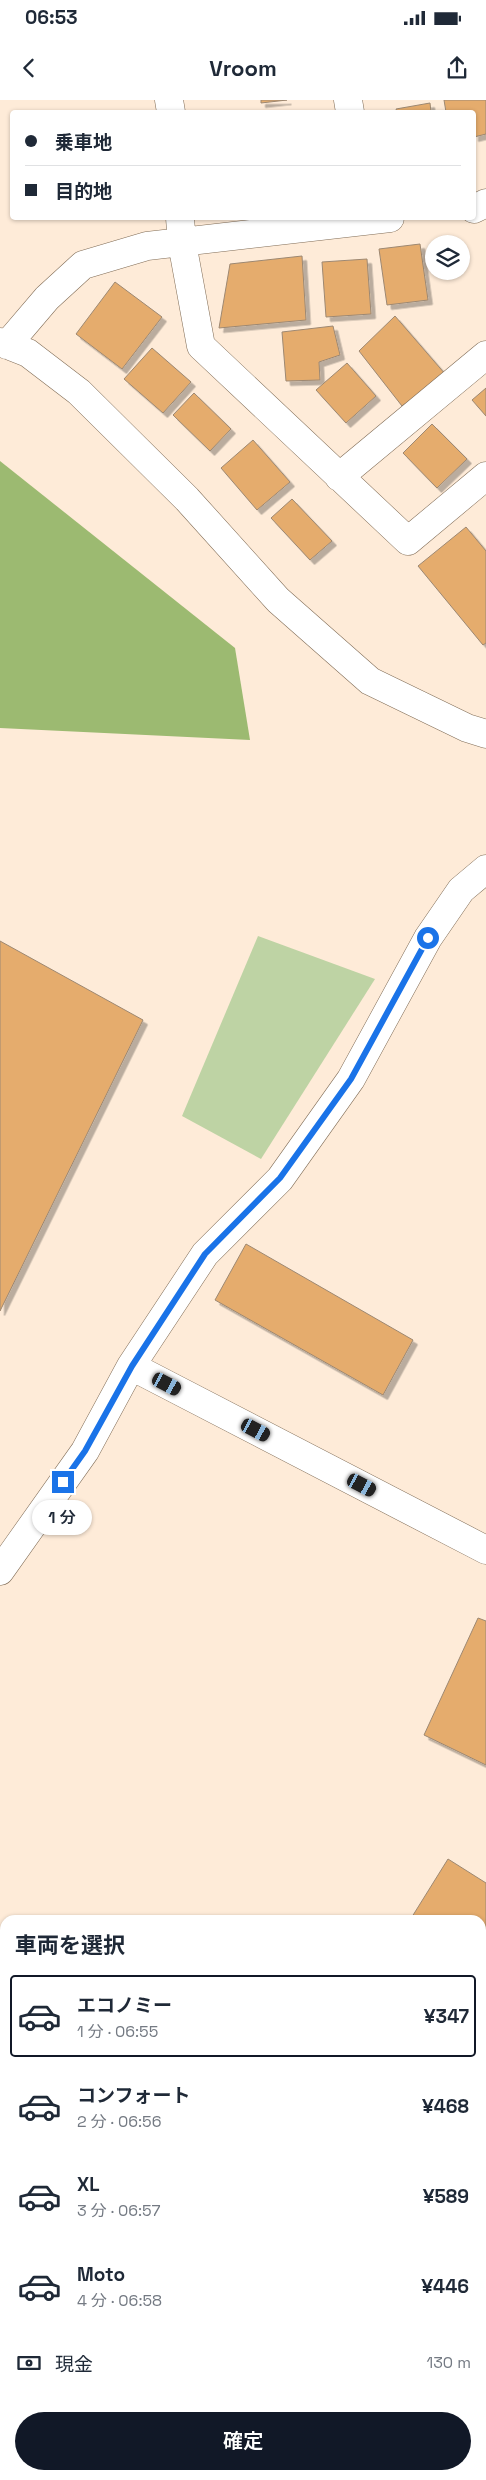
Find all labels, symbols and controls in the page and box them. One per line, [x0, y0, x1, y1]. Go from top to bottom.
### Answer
text: 06:53 [25, 5, 78, 30]
icon: back [15, 54, 43, 82]
text: Vroom [209, 54, 277, 82]
icon: share [443, 54, 471, 82]
text: 乗車地 [55, 130, 112, 155]
text: 目的地 [55, 179, 112, 204]
map controls [425, 235, 470, 280]
button: layers [425, 235, 470, 280]
route start [417, 927, 439, 949]
car [150, 1370, 183, 1398]
car [239, 1416, 272, 1444]
route end [52, 1471, 74, 1493]
car [345, 1471, 378, 1499]
callout: 1 分 [33, 1500, 93, 1534]
text: 1 分 [48, 1507, 76, 1528]
text: 車両を選択 [15, 1931, 125, 1959]
text: エコノミー [77, 1993, 172, 2018]
icon: car [17, 1994, 62, 2039]
text: ¥347 [424, 2004, 469, 2029]
text: 1 分 · 06:55 [77, 2021, 158, 2042]
text: コンフォート [77, 2083, 190, 2108]
icon: car [17, 2084, 62, 2129]
text: ¥468 [422, 2094, 469, 2119]
text: 2 分 · 06:56 [77, 2111, 161, 2132]
text: XL [77, 2172, 100, 2197]
icon: car [17, 2174, 62, 2219]
text: ¥589 [423, 2184, 469, 2209]
text: 3 分 · 06:57 [77, 2200, 161, 2221]
text: Moto [77, 2262, 125, 2287]
icon: car [17, 2264, 62, 2309]
text: ¥446 [421, 2274, 469, 2299]
text: 4 分 · 06:58 [77, 2290, 162, 2311]
icon: cash [15, 2349, 43, 2377]
text: 現金 [55, 2352, 93, 2377]
text: 130 m [427, 2352, 471, 2373]
button: 確定 [15, 2412, 471, 2470]

